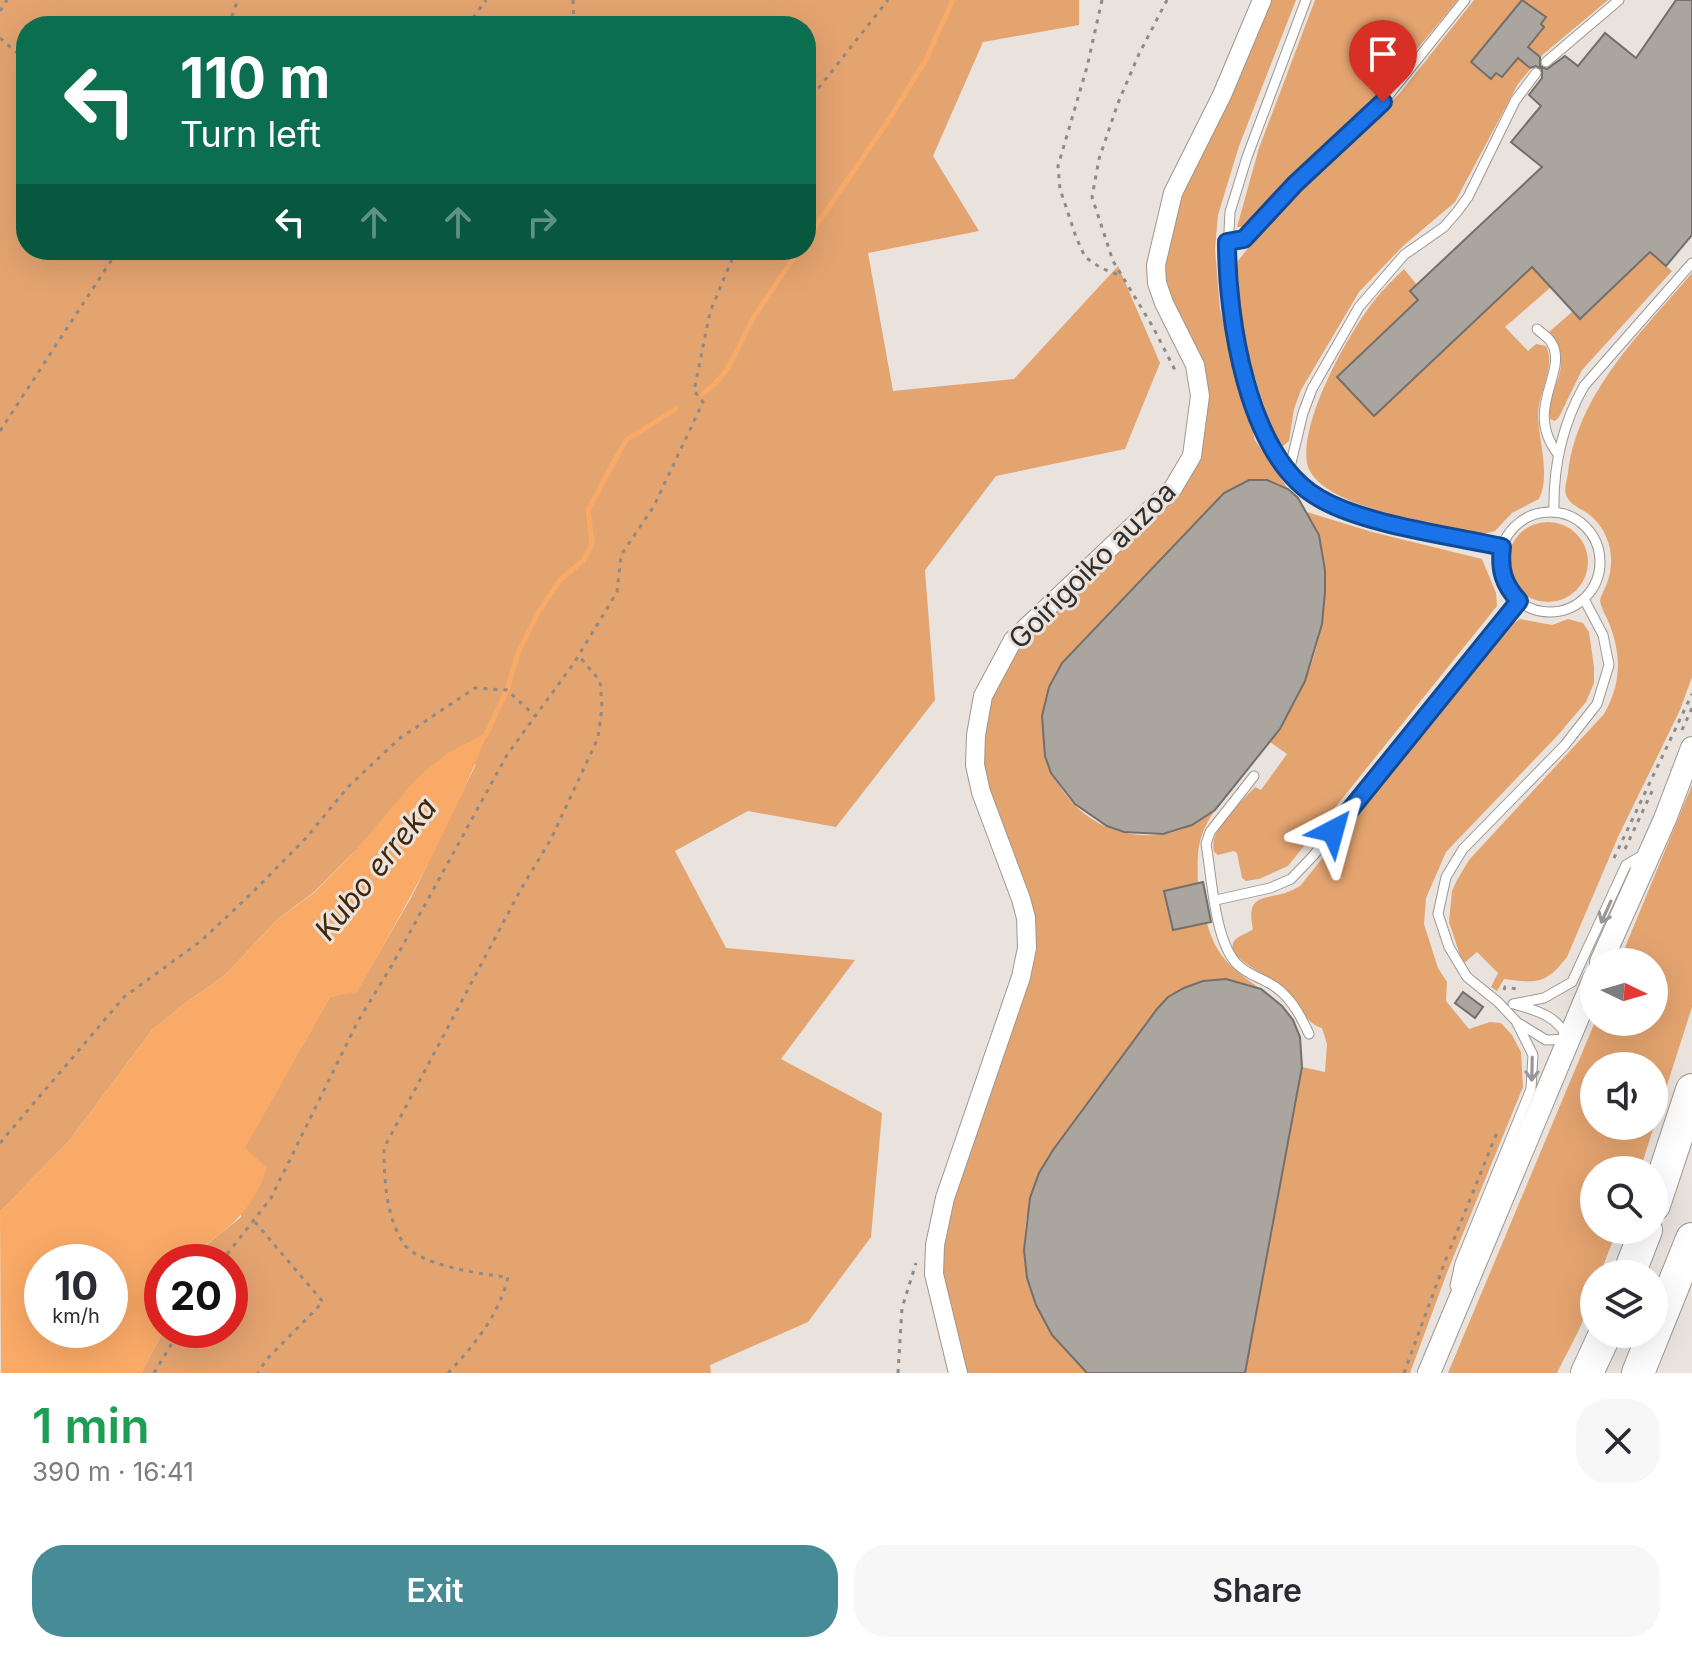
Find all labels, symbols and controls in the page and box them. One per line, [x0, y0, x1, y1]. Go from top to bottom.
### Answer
pin [1349, 20, 1417, 102]
icon: arrive [1361, 32, 1405, 76]
text: 110 m [180, 44, 330, 112]
icon: left [48, 48, 152, 152]
text: Turn left [180, 112, 321, 156]
icon: left [268, 200, 312, 244]
icon: ahead [352, 200, 396, 244]
icon: ahead [436, 200, 480, 244]
icon: right [520, 200, 564, 244]
street label: Goirigoiko auzoa [1001, 474, 1183, 656]
position arrow [1291, 789, 1375, 873]
water label: Kubo erreka [307, 790, 444, 947]
one-way arrow [1597, 899, 1612, 924]
north arrow [1580, 948, 1668, 1036]
map controls [1580, 948, 1668, 1348]
button: sound [1580, 1052, 1668, 1140]
one-way arrow [1525, 1055, 1540, 1081]
button: search [1580, 1156, 1668, 1244]
speed limit sign: 20 [144, 1244, 248, 1348]
button: layers [1580, 1260, 1668, 1348]
text: 10 [54, 1261, 98, 1310]
text: km/h [52, 1304, 100, 1328]
text: 1 min [32, 1396, 150, 1455]
button: close [1576, 1399, 1660, 1483]
text: 390 m · 16:41 [32, 1456, 194, 1487]
button: Exit [32, 1545, 838, 1637]
button: Share [854, 1545, 1660, 1637]

